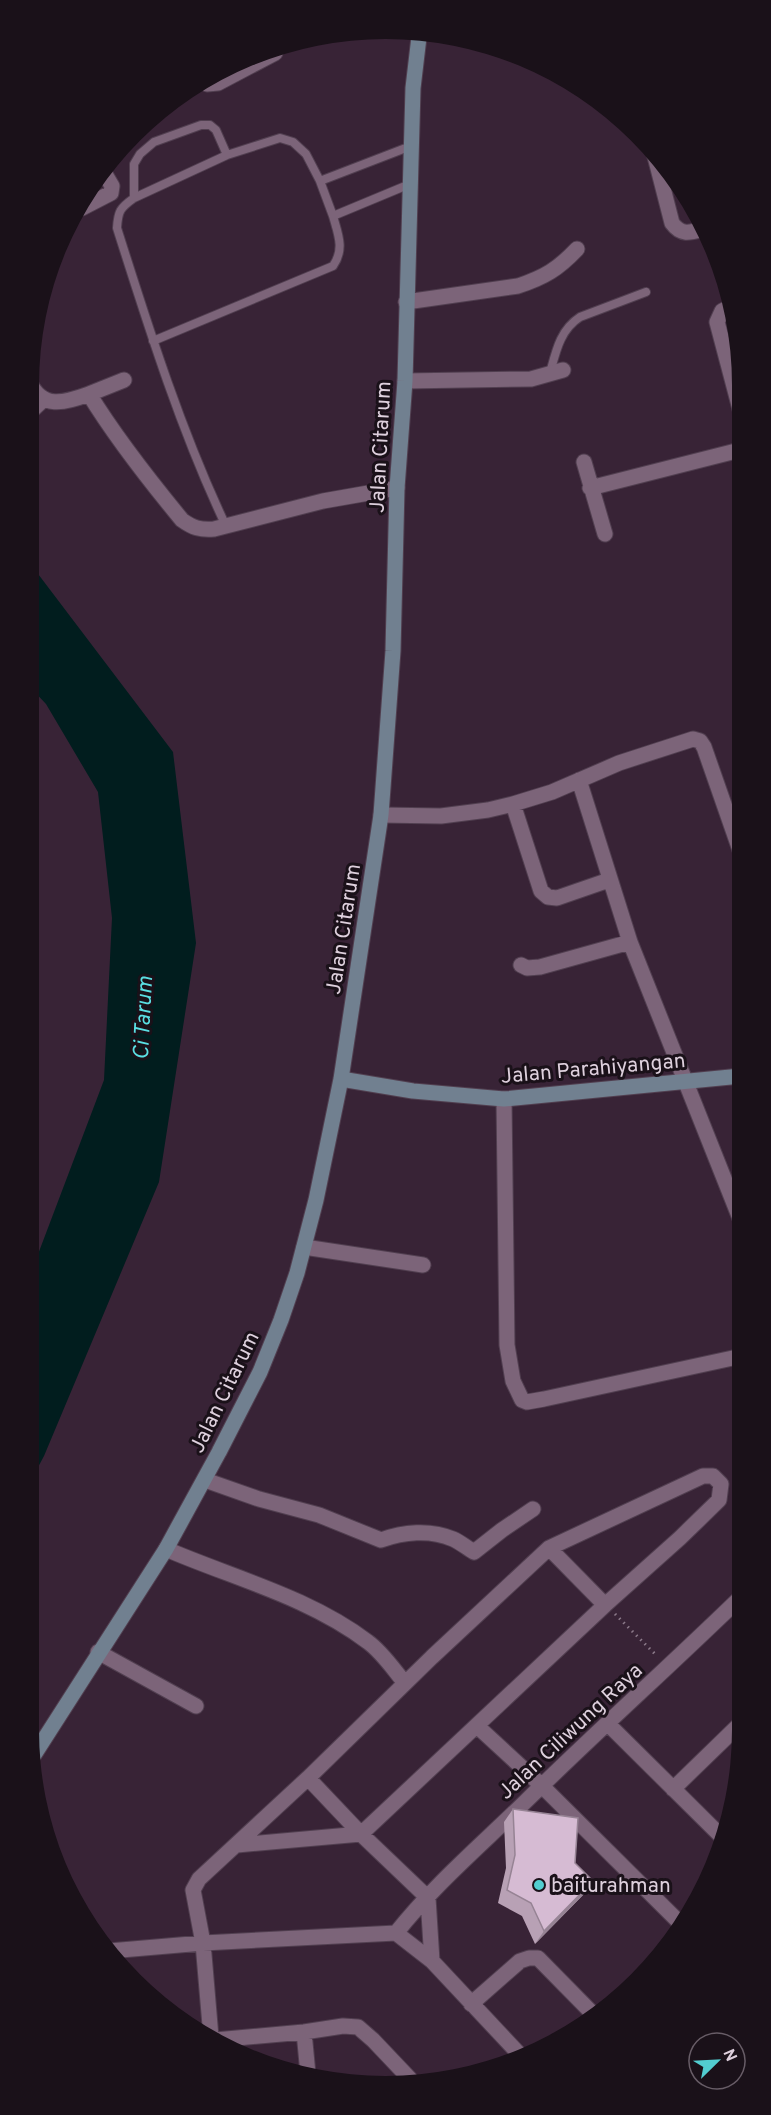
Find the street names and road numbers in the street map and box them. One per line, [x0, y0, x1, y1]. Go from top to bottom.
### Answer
street label: Jalan Citarum [365, 381, 398, 514]
street label: Jalan Citarum [321, 862, 368, 996]
street label: Jalan Parahiyangan [500, 1048, 687, 1091]
street label: Jalan Citarum [184, 1328, 266, 1458]
street label: Jalan Ciliwung Raya [493, 1658, 649, 1806]

